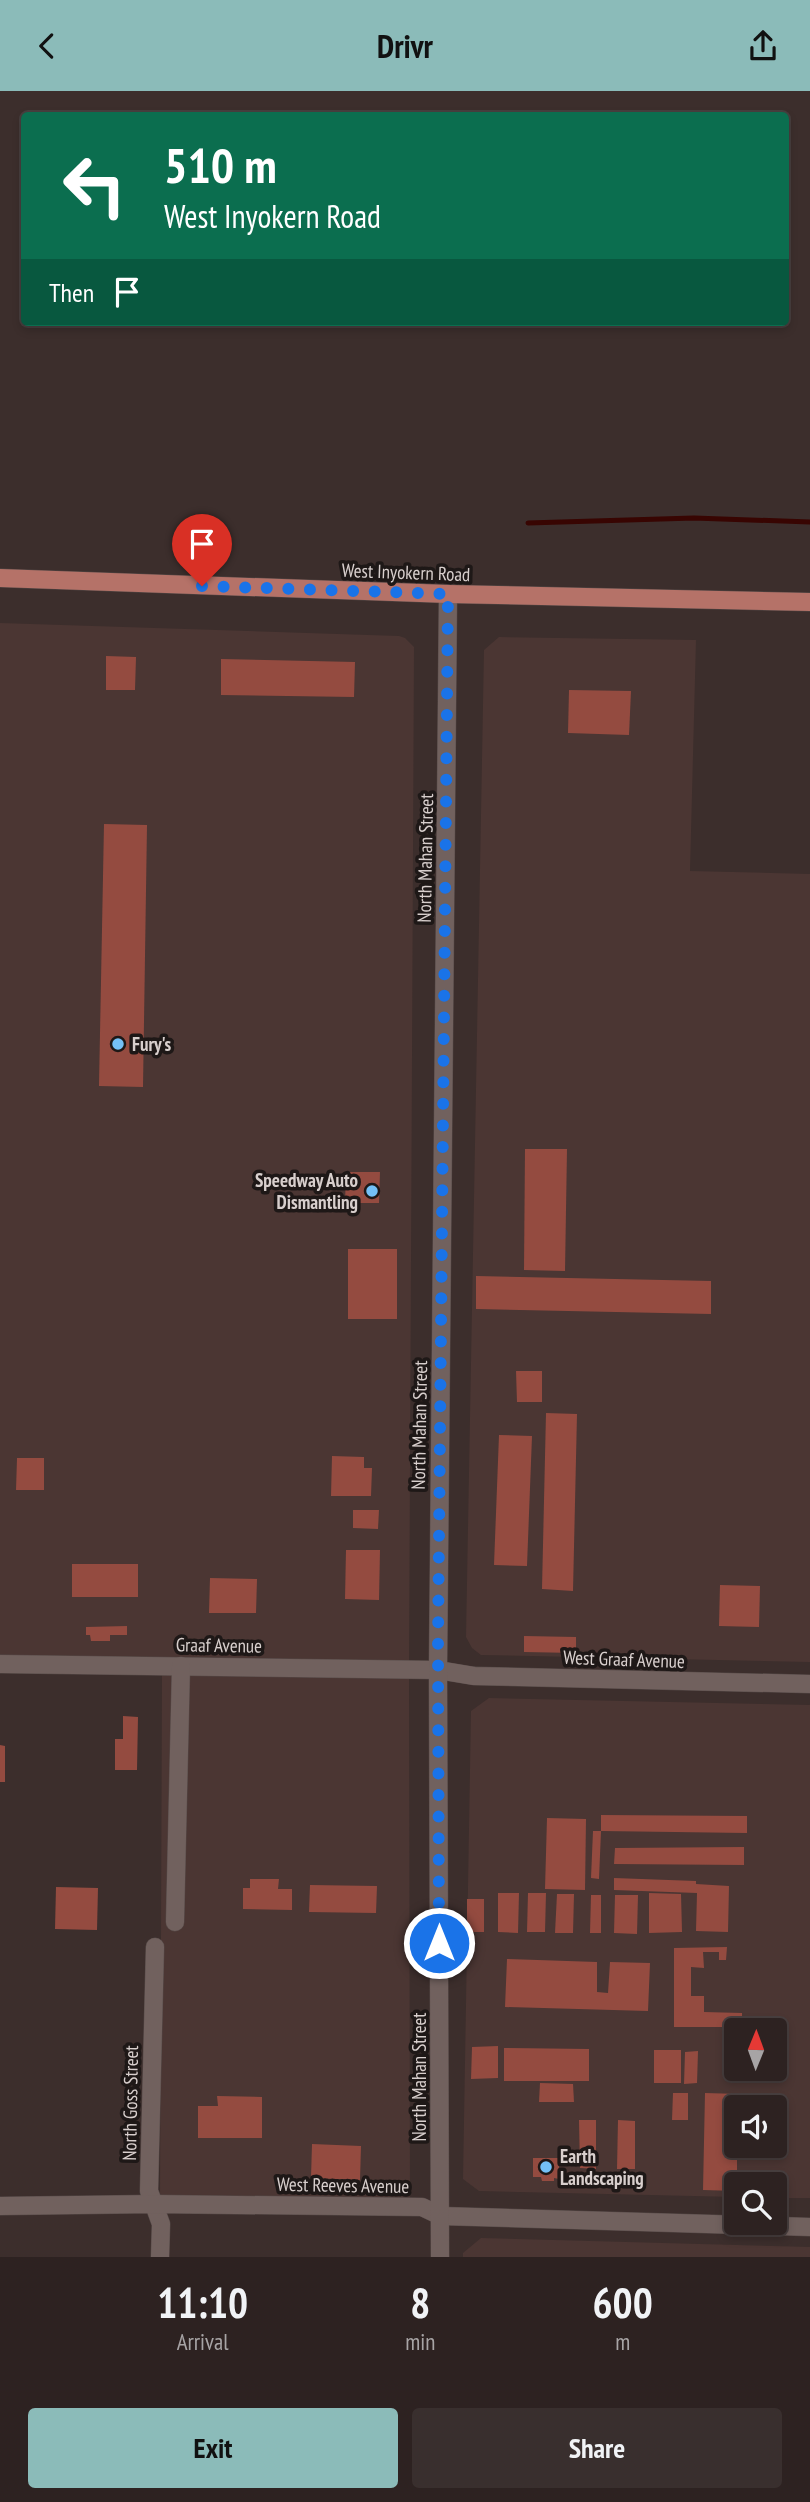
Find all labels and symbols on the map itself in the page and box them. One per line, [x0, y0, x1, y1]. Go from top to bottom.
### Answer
pin [172, 514, 232, 586]
street label: West Inyokern Road [341, 558, 471, 586]
street label: North Mahan Street [412, 792, 438, 923]
place label: Fury's [132, 1032, 172, 1056]
marker: Fury's [110, 1036, 126, 1052]
place label: Speedway Auto Dismantling [255, 1168, 358, 1214]
marker: Speedway Auto Dismantling [364, 1183, 380, 1199]
street label: North Mahan Street [406, 1359, 432, 1490]
street label: Graaf Avenue [176, 1632, 262, 1658]
street label: West Graaf Avenue [563, 1645, 685, 1673]
position arrow [402, 1906, 476, 1980]
street label: North Mahan Street [407, 2012, 431, 2142]
north arrow [724, 2018, 788, 2081]
street label: North Goss Street [117, 2044, 143, 2161]
place label: Earth Landscaping [560, 2144, 644, 2190]
marker: Earth Landscaping [538, 2159, 554, 2175]
street label: West Reeves Avenue [277, 2172, 410, 2198]

